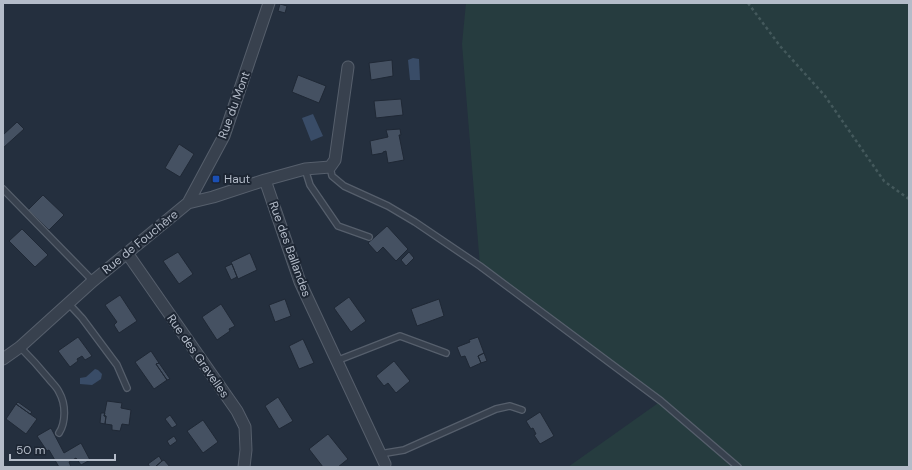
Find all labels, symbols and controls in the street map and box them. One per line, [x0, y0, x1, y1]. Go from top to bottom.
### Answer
street label: Rue du Mont [214, 69, 254, 141]
place label: Haut [224, 171, 251, 187]
marker: Haut [211, 174, 221, 184]
street label: Rue des Ballandes [265, 199, 315, 299]
street label: Rue de Fouchère [99, 206, 181, 278]
street label: Rue des Gravelles [163, 311, 233, 401]
scale bar [10, 436, 115, 462]
text: 50 m [16, 442, 45, 458]

